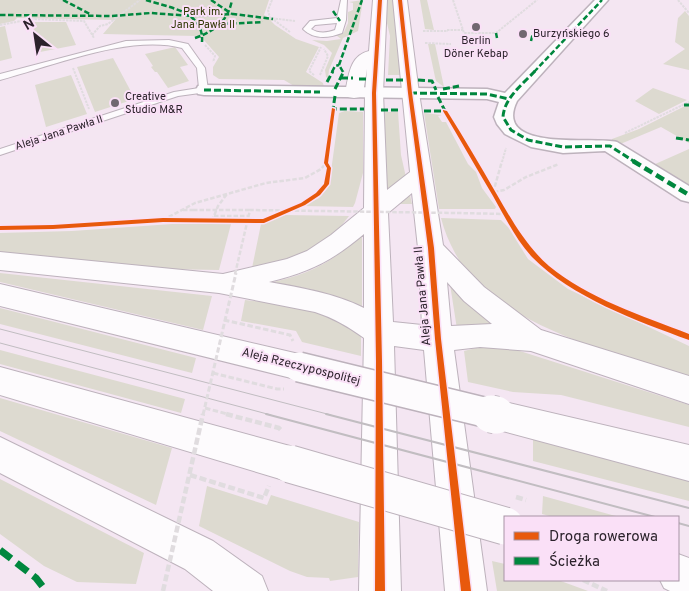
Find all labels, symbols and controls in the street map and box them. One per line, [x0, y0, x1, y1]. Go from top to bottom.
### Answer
park label: Park im. Jana Pawła II [171, 5, 235, 32]
north arrow [10, 10, 60, 60]
text: N [21, 15, 38, 35]
marker: Berlin Döner Kebap [470, 21, 482, 33]
place label: Burzyńskiego 6 [533, 27, 610, 41]
marker: Burzyńskiego 6 [517, 28, 529, 40]
place label: Berlin Döner Kebap [444, 34, 508, 61]
place label: Creative Studio M&R [125, 90, 183, 117]
marker: Creative Studio M&R [109, 97, 121, 109]
street label: Aleja Jana Pawła II [13, 112, 105, 154]
street label: Aleja Jana Pawła II [411, 245, 435, 347]
street label: Aleja Rzeczypospolitej [240, 345, 362, 389]
legend [504, 516, 679, 581]
text: Droga rowerowa [549, 528, 658, 547]
text: Ścieżka [549, 551, 600, 572]

